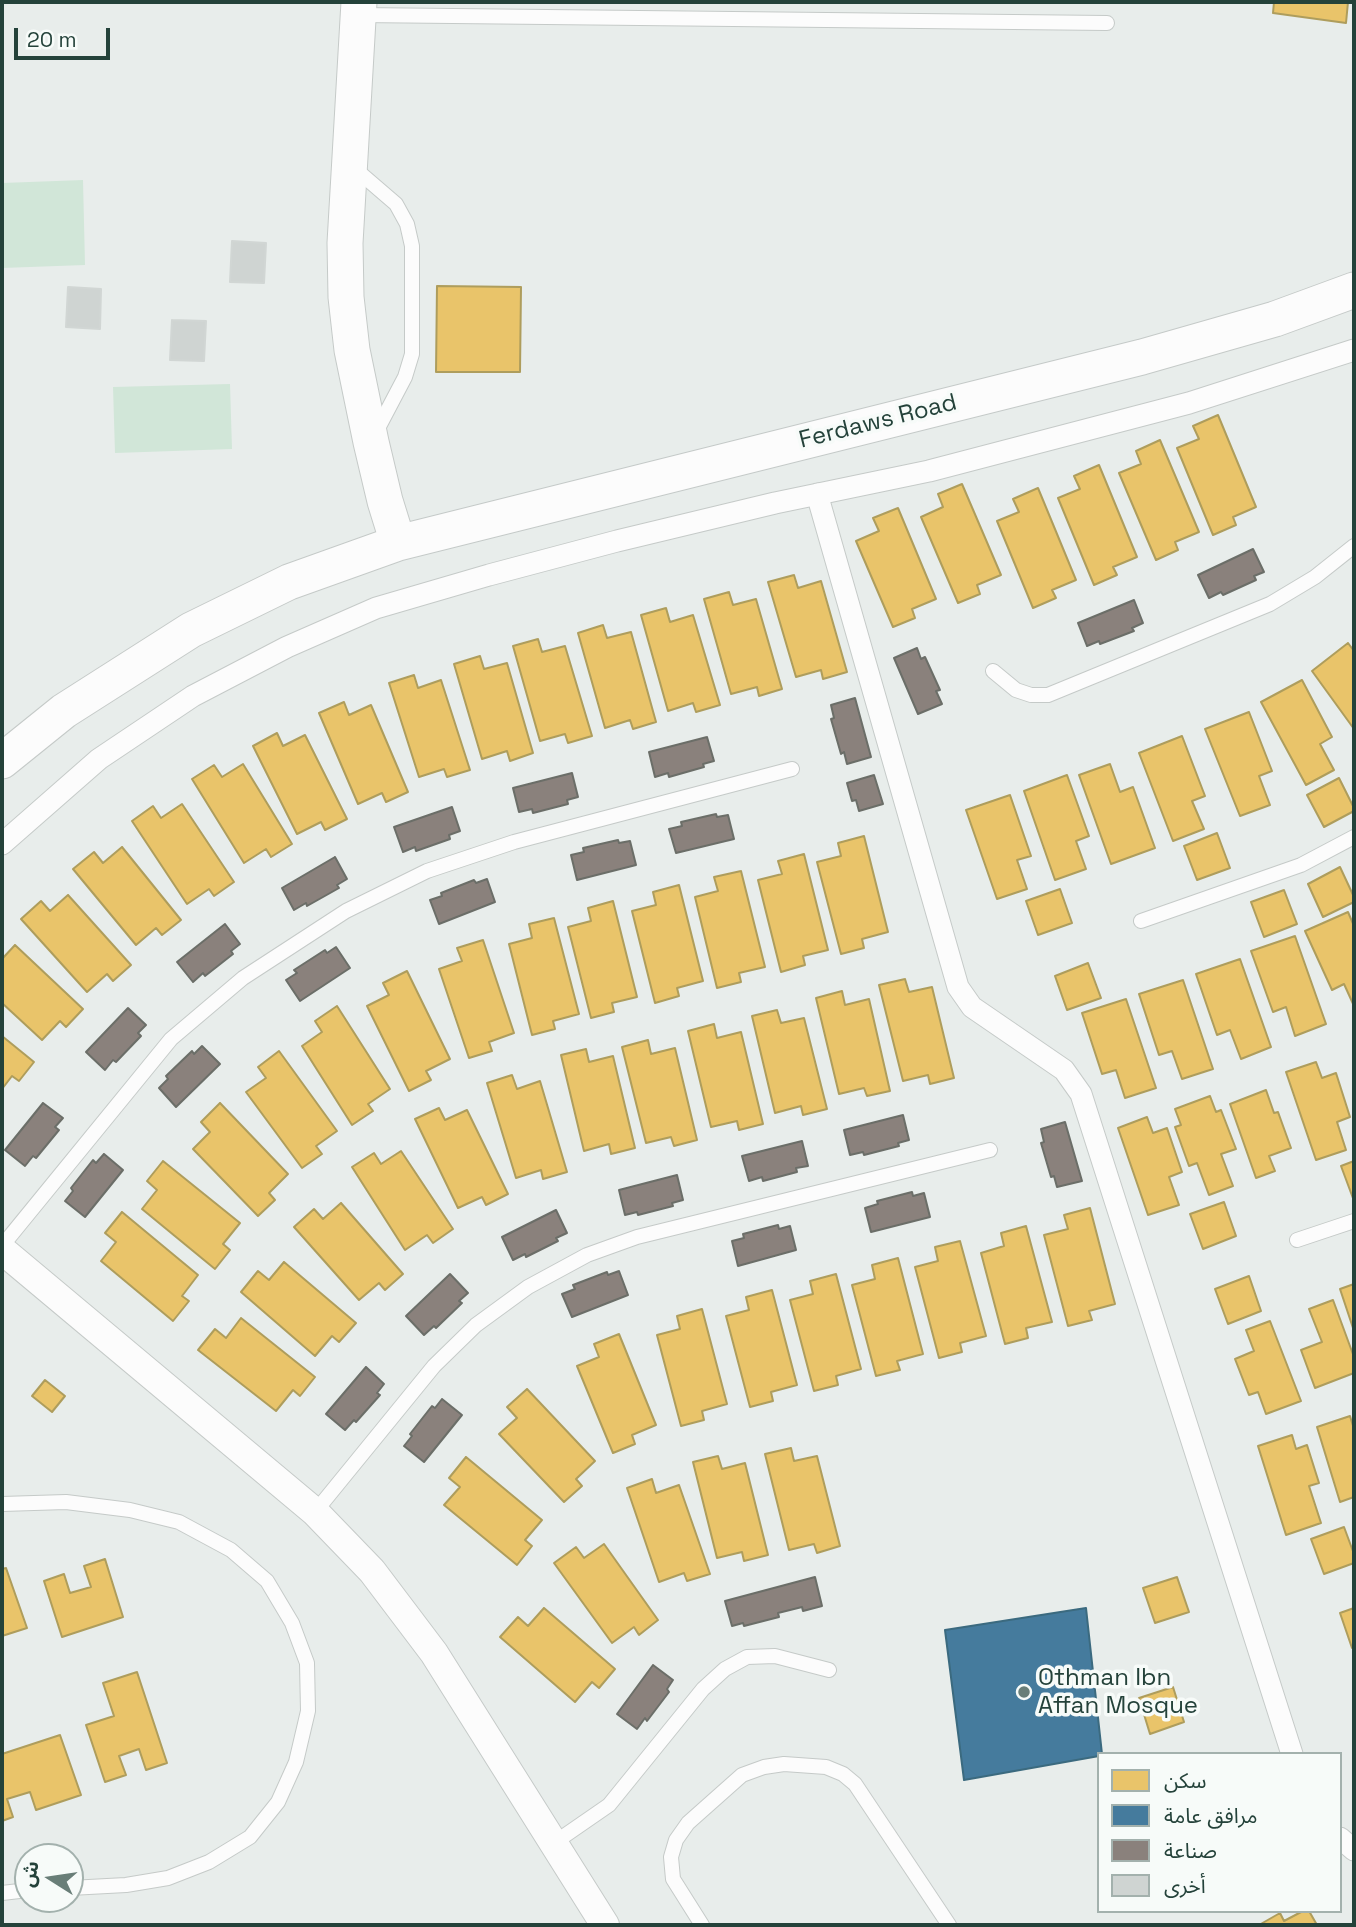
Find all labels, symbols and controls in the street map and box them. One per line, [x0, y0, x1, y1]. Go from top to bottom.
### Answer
scale bar [18, 14, 114, 58]
text: 20 m [27, 26, 77, 53]
street label: Ferdaws Road [796, 388, 960, 456]
place label: Othman Ibn Affan Mosque [1038, 1664, 1198, 1720]
marker: Othman Ibn Affan Mosque [1016, 1684, 1032, 1700]
legend [1097, 1752, 1342, 1913]
text: سكن [1164, 1767, 1206, 1794]
text: مرافق عامة [1164, 1802, 1257, 1829]
text: صناعة [1164, 1837, 1217, 1864]
north arrow [14, 1843, 84, 1913]
text: ش [15, 1859, 45, 1889]
text: أخرى [1164, 1872, 1206, 1899]

